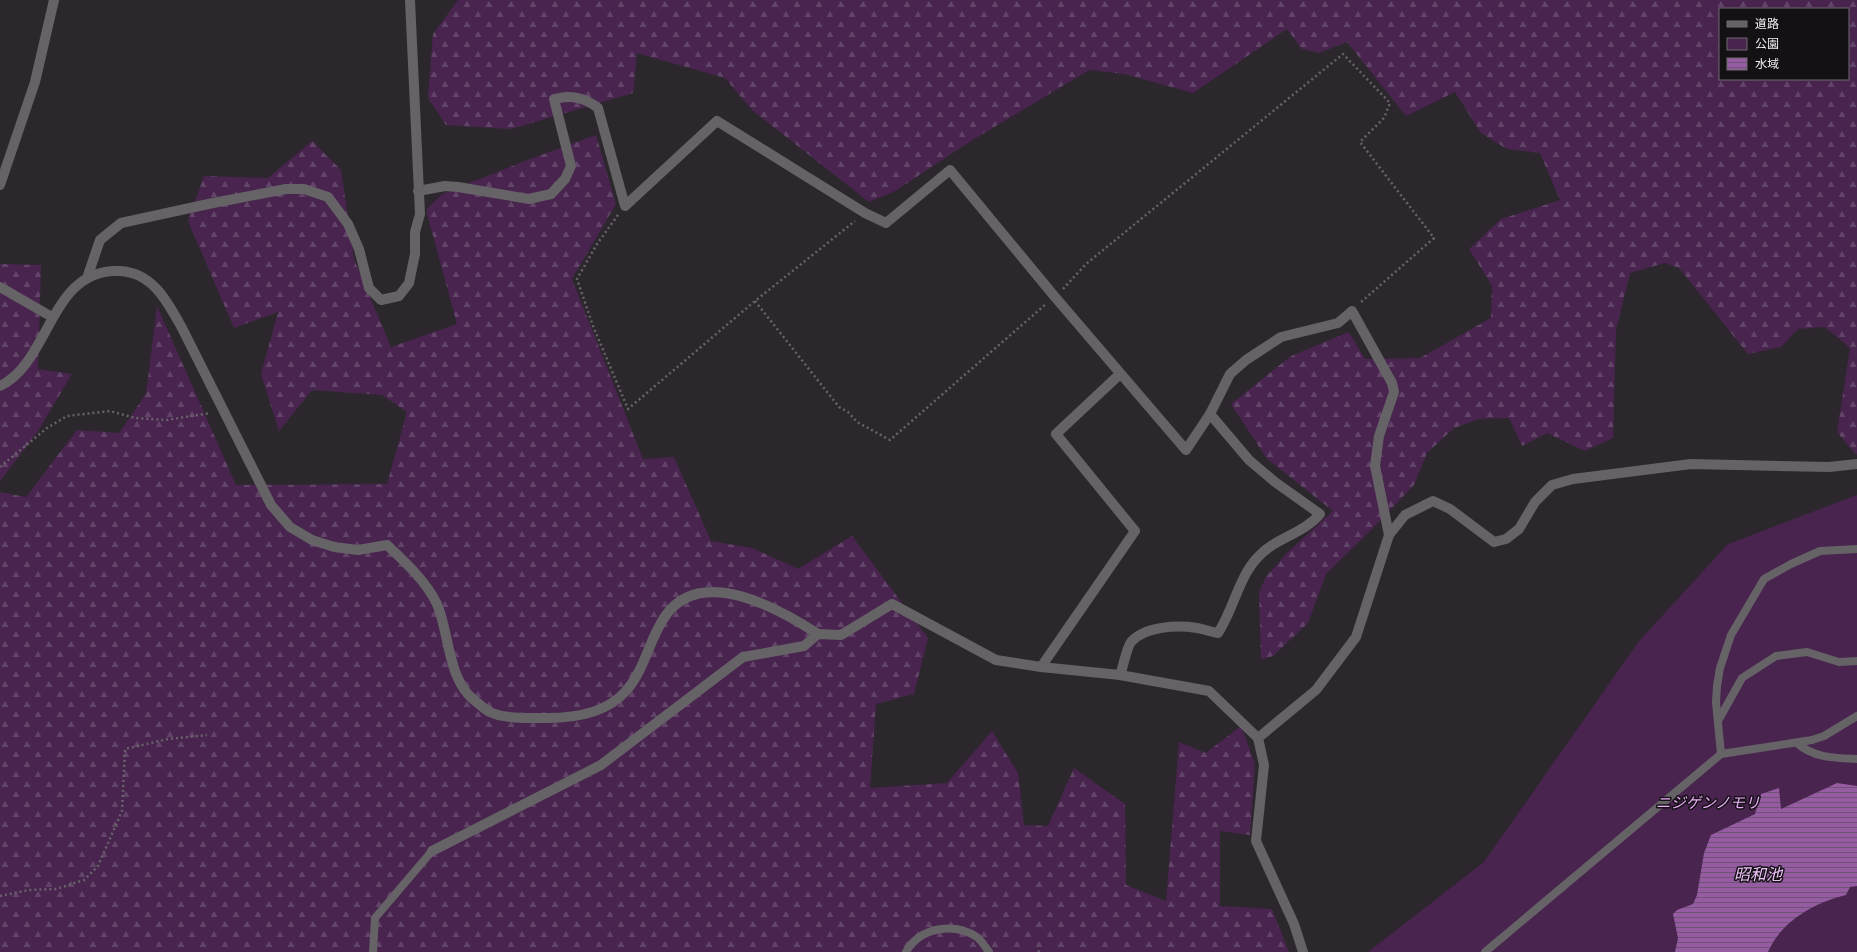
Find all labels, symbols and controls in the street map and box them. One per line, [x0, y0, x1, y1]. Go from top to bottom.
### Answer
legend [1719, 8, 1849, 80]
text: 道路 [1755, 15, 1779, 34]
text: 公園 [1755, 35, 1779, 54]
text: 水域 [1755, 55, 1779, 74]
park label: ニジゲンノモリ [1656, 792, 1760, 815]
water label: 昭和池 [1734, 863, 1784, 887]

